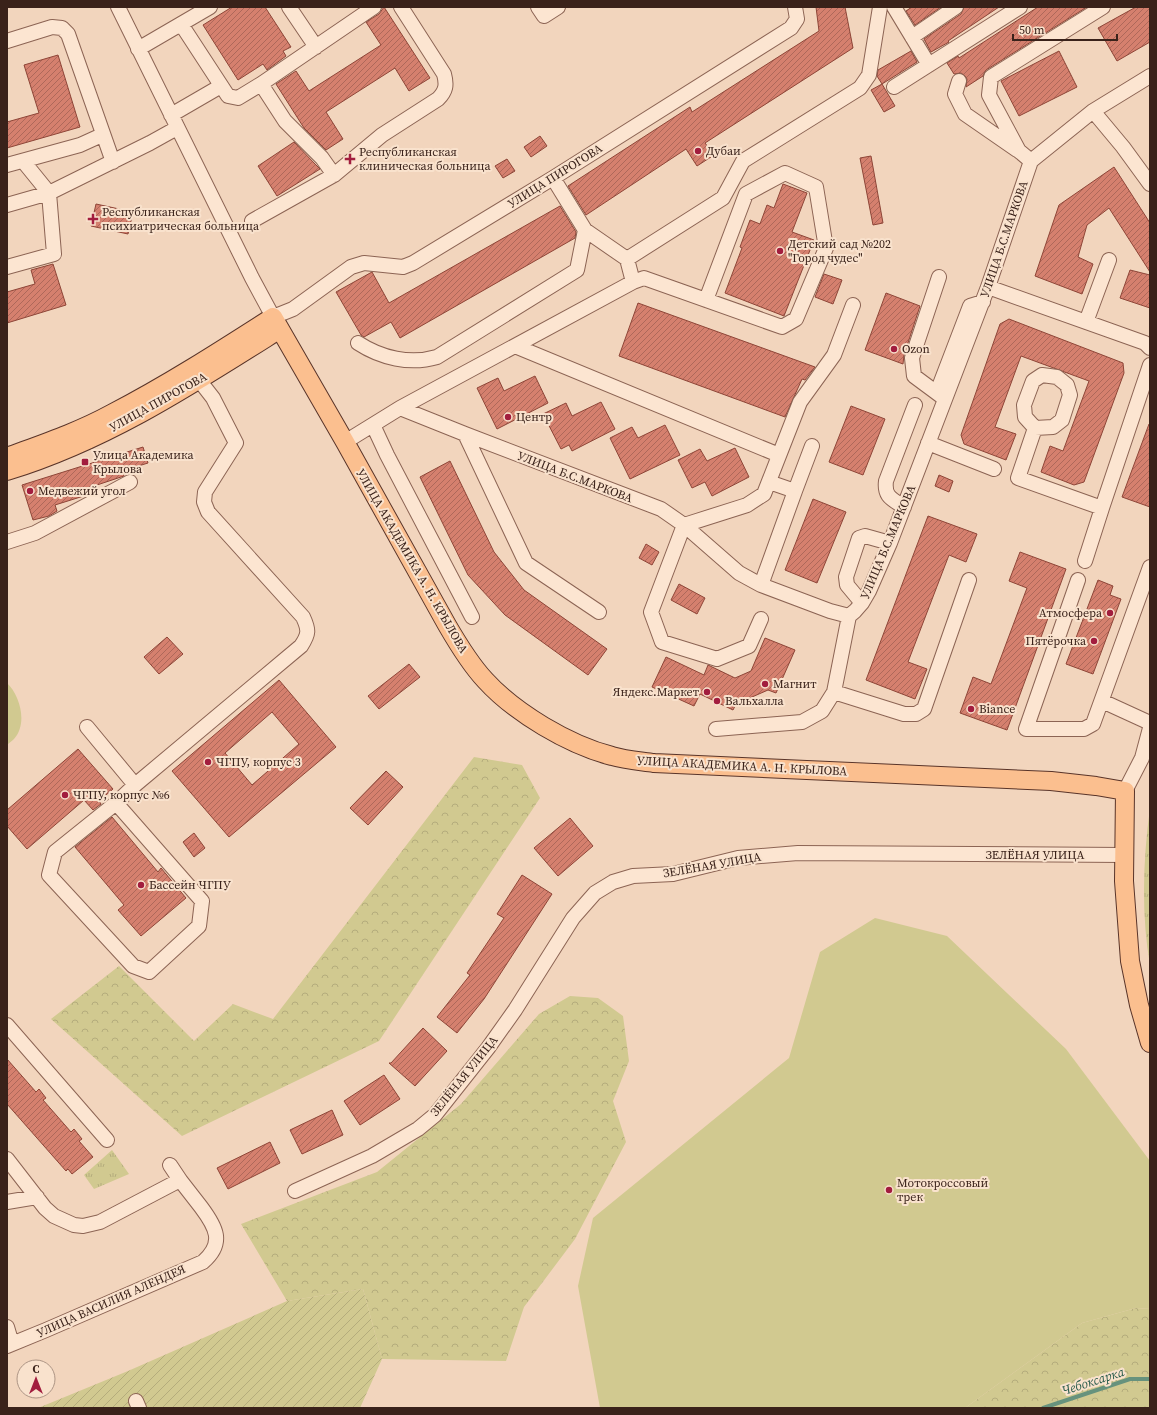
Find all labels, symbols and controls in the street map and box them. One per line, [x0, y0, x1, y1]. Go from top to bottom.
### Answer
scale bar [1013, 16, 1117, 42]
text: 50 m [1019, 22, 1045, 38]
street label: УЛИЦА ПИРОГОВА [505, 140, 605, 212]
place label: Дубаи [706, 143, 741, 159]
place label: Республиканская клиническая больница [359, 144, 492, 174]
marker: Дубаи [693, 146, 703, 156]
marker: Республиканская клиническая больница [344, 153, 356, 165]
street label: УЛИЦА Б.С.МАРКОВА [976, 178, 1032, 300]
place label: Республиканская психиатрическая больница [102, 204, 260, 234]
marker: Республиканская психиатрическая больница [87, 213, 99, 225]
place label: Детский сад №202 "Город чудес" [788, 236, 891, 266]
marker: Детский сад №202 "Город чудес" [775, 246, 785, 256]
place label: Ozon [902, 341, 930, 357]
marker: Ozon [889, 344, 899, 354]
street label: УЛИЦА ПИРОГОВА [106, 369, 210, 435]
place label: Центр [516, 409, 552, 425]
marker: Центр [503, 412, 513, 422]
place label: Улица Академика Крылова [93, 447, 194, 477]
street label: УЛИЦА Б.С.МАРКОВА [515, 448, 635, 506]
marker: Улица Академика Крылова [80, 457, 90, 467]
street label: УЛИЦА АКАДЕМИКА А. Н. КРЫЛОВА [352, 466, 472, 656]
street label: УЛИЦА Б.С.МАРКОВА [857, 482, 919, 602]
place label: Медвежий угол [38, 483, 126, 499]
marker: Медвежий угол [25, 486, 35, 496]
place label: Атмосфера [1039, 605, 1103, 621]
marker: Атмосфера [1105, 608, 1115, 618]
place label: Пятёрочка [1025, 633, 1087, 649]
marker: Пятёрочка [1089, 636, 1099, 646]
place label: Магнит [773, 676, 817, 692]
marker: Магнит [760, 679, 770, 689]
place label: Яндекс.Маркет [613, 684, 700, 700]
marker: Яндекс.Маркет [702, 687, 712, 697]
place label: Вальхалла [725, 693, 785, 709]
marker: Вальхалла [712, 696, 722, 706]
place label: Biance [979, 701, 1015, 717]
marker: Biance [966, 704, 976, 714]
street label: УЛИЦА АКАДЕМИКА А. Н. КРЫЛОВА [636, 753, 848, 779]
place label: ЧГПУ, корпус 3 [216, 754, 301, 770]
marker: ЧГПУ, корпус 3 [203, 757, 213, 767]
place label: ЧГПУ, корпус №6 [73, 787, 170, 803]
marker: ЧГПУ, корпус №6 [60, 790, 70, 800]
street label: ЗЕЛЁНАЯ УЛИЦА [985, 847, 1085, 863]
street label: ЗЕЛЁНАЯ УЛИЦА [662, 849, 762, 881]
place label: Бассейн ЧГПУ [149, 877, 231, 893]
marker: Бассейн ЧГПУ [136, 880, 146, 890]
street label: ЗЕЛЁНАЯ УЛИЦА [427, 1032, 501, 1120]
place label: Мотокроссовый трек [897, 1175, 989, 1205]
marker: Мотокроссовый трек [884, 1185, 894, 1195]
street label: УЛИЦА ВАСИЛИЯ АЛЕНДЕЯ [34, 1261, 188, 1341]
north arrow [16, 1359, 56, 1399]
text: С [33, 1362, 40, 1377]
water label: Чебоксарка [1060, 1363, 1127, 1399]

